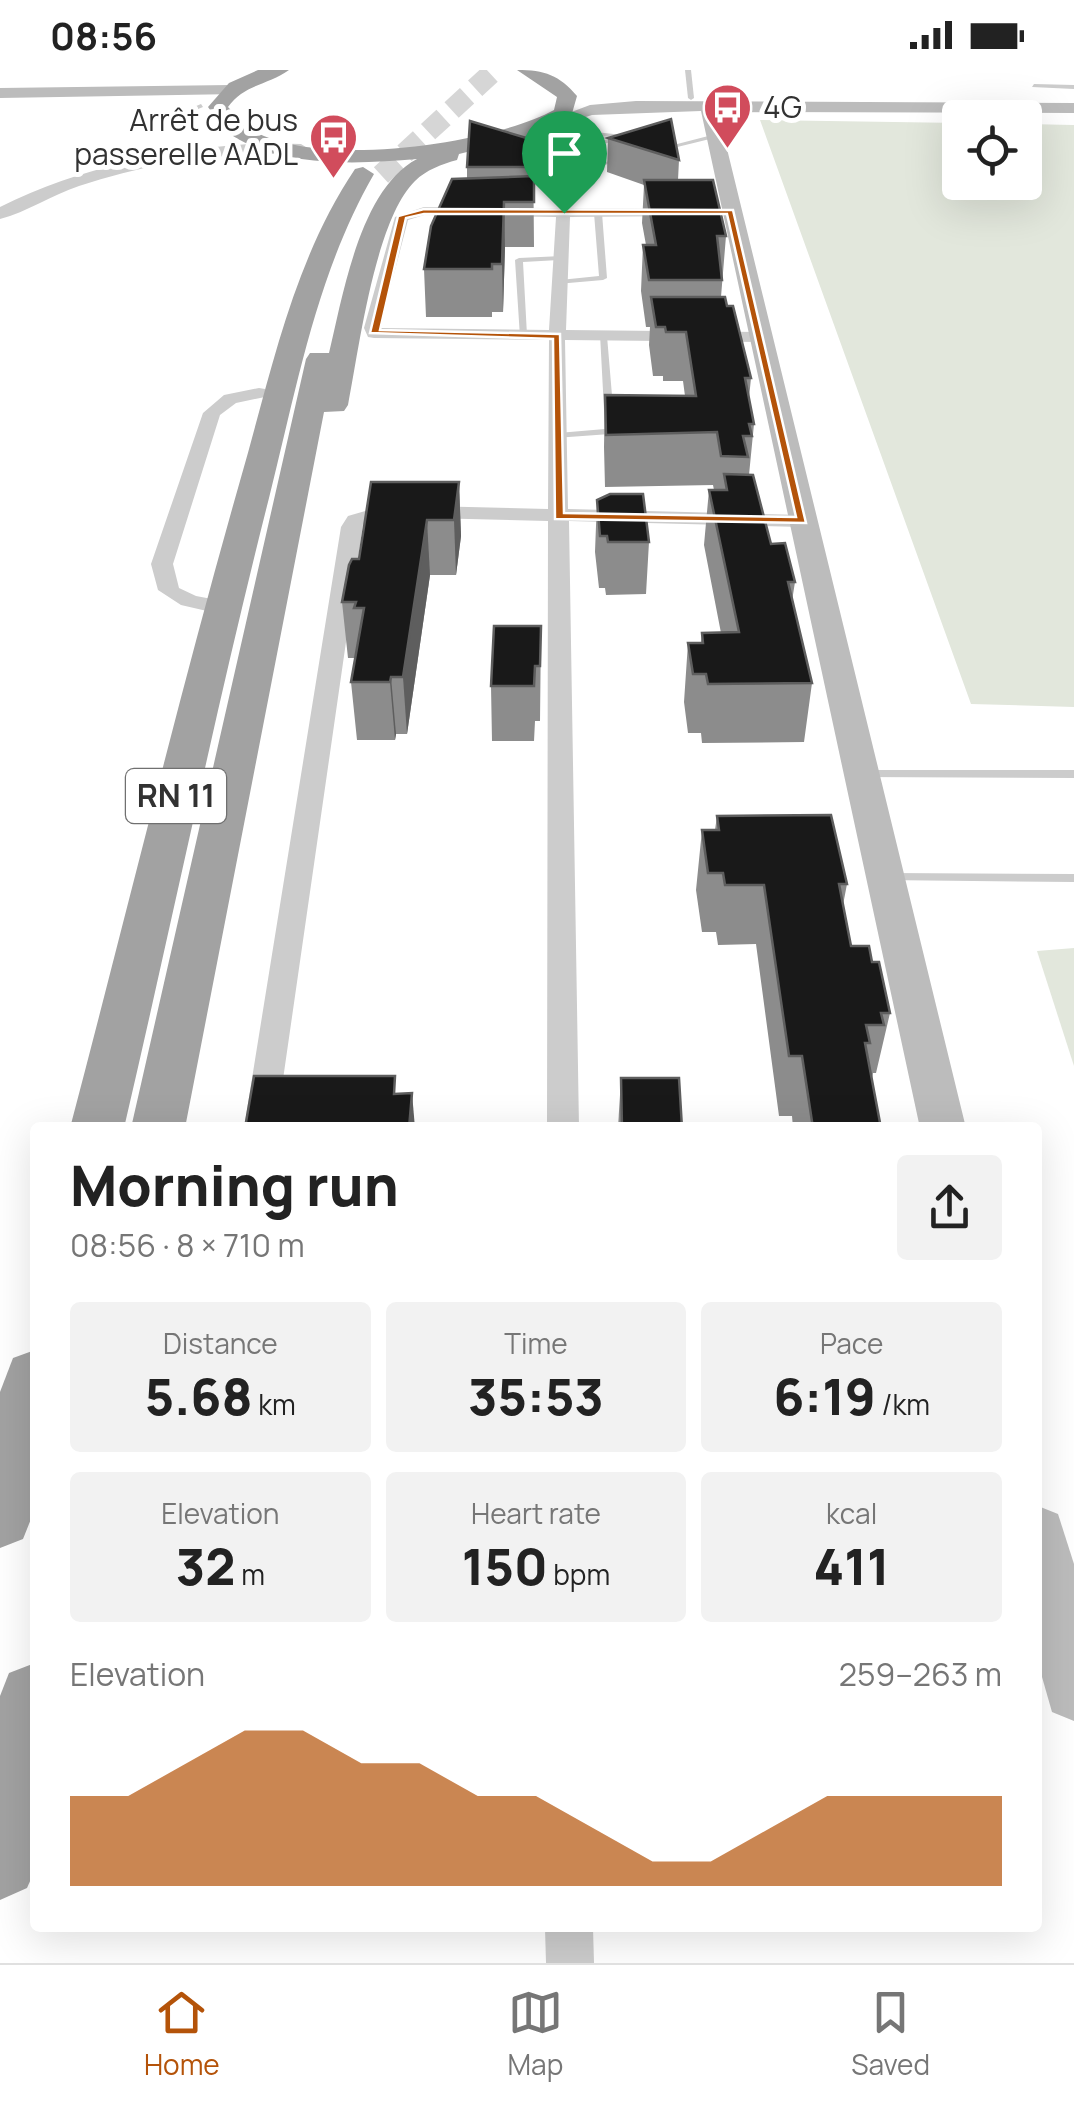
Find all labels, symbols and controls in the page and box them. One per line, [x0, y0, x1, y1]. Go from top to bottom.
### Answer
text: 08:56 [50, 9, 157, 61]
bus stop icon: 4G [702, 82, 754, 150]
place label: 4G [763, 86, 802, 127]
place label: Arrêt de bus passerelle AADL [74, 99, 298, 174]
map controls [942, 100, 1042, 200]
button: locate [942, 100, 1042, 200]
pin [522, 111, 607, 214]
bus stop icon: Arrêt de bus passerelle AADL [307, 112, 359, 180]
icon: arrive [537, 126, 592, 181]
road number: RN 11 [126, 769, 226, 823]
text: Morning run [70, 1147, 399, 1223]
button: share [897, 1155, 1002, 1260]
text: 08:56 · 8 × 710 m [70, 1223, 305, 1267]
text: Distance [163, 1324, 278, 1362]
text: Time [504, 1324, 568, 1362]
text: Pace [820, 1324, 883, 1362]
text: 5.68 [145, 1362, 253, 1430]
text: 35:53 [468, 1362, 604, 1430]
text: 6:19 [773, 1362, 876, 1430]
text: km [253, 1385, 296, 1423]
text: /km [876, 1385, 930, 1423]
text: Elevation [161, 1494, 279, 1532]
text: Heart rate [471, 1494, 601, 1532]
text: kcal [826, 1494, 877, 1532]
text: 32 [176, 1532, 236, 1600]
text: 150 [462, 1532, 548, 1600]
text: 411 [814, 1532, 890, 1600]
text: m [236, 1555, 265, 1593]
text: bpm [548, 1555, 610, 1593]
text: Elevation [70, 1652, 205, 1696]
text: 259–263 m [839, 1652, 1002, 1696]
tab: Home [144, 1985, 220, 2083]
tab: Map [508, 1985, 563, 2083]
tab: Saved [851, 1985, 930, 2083]

